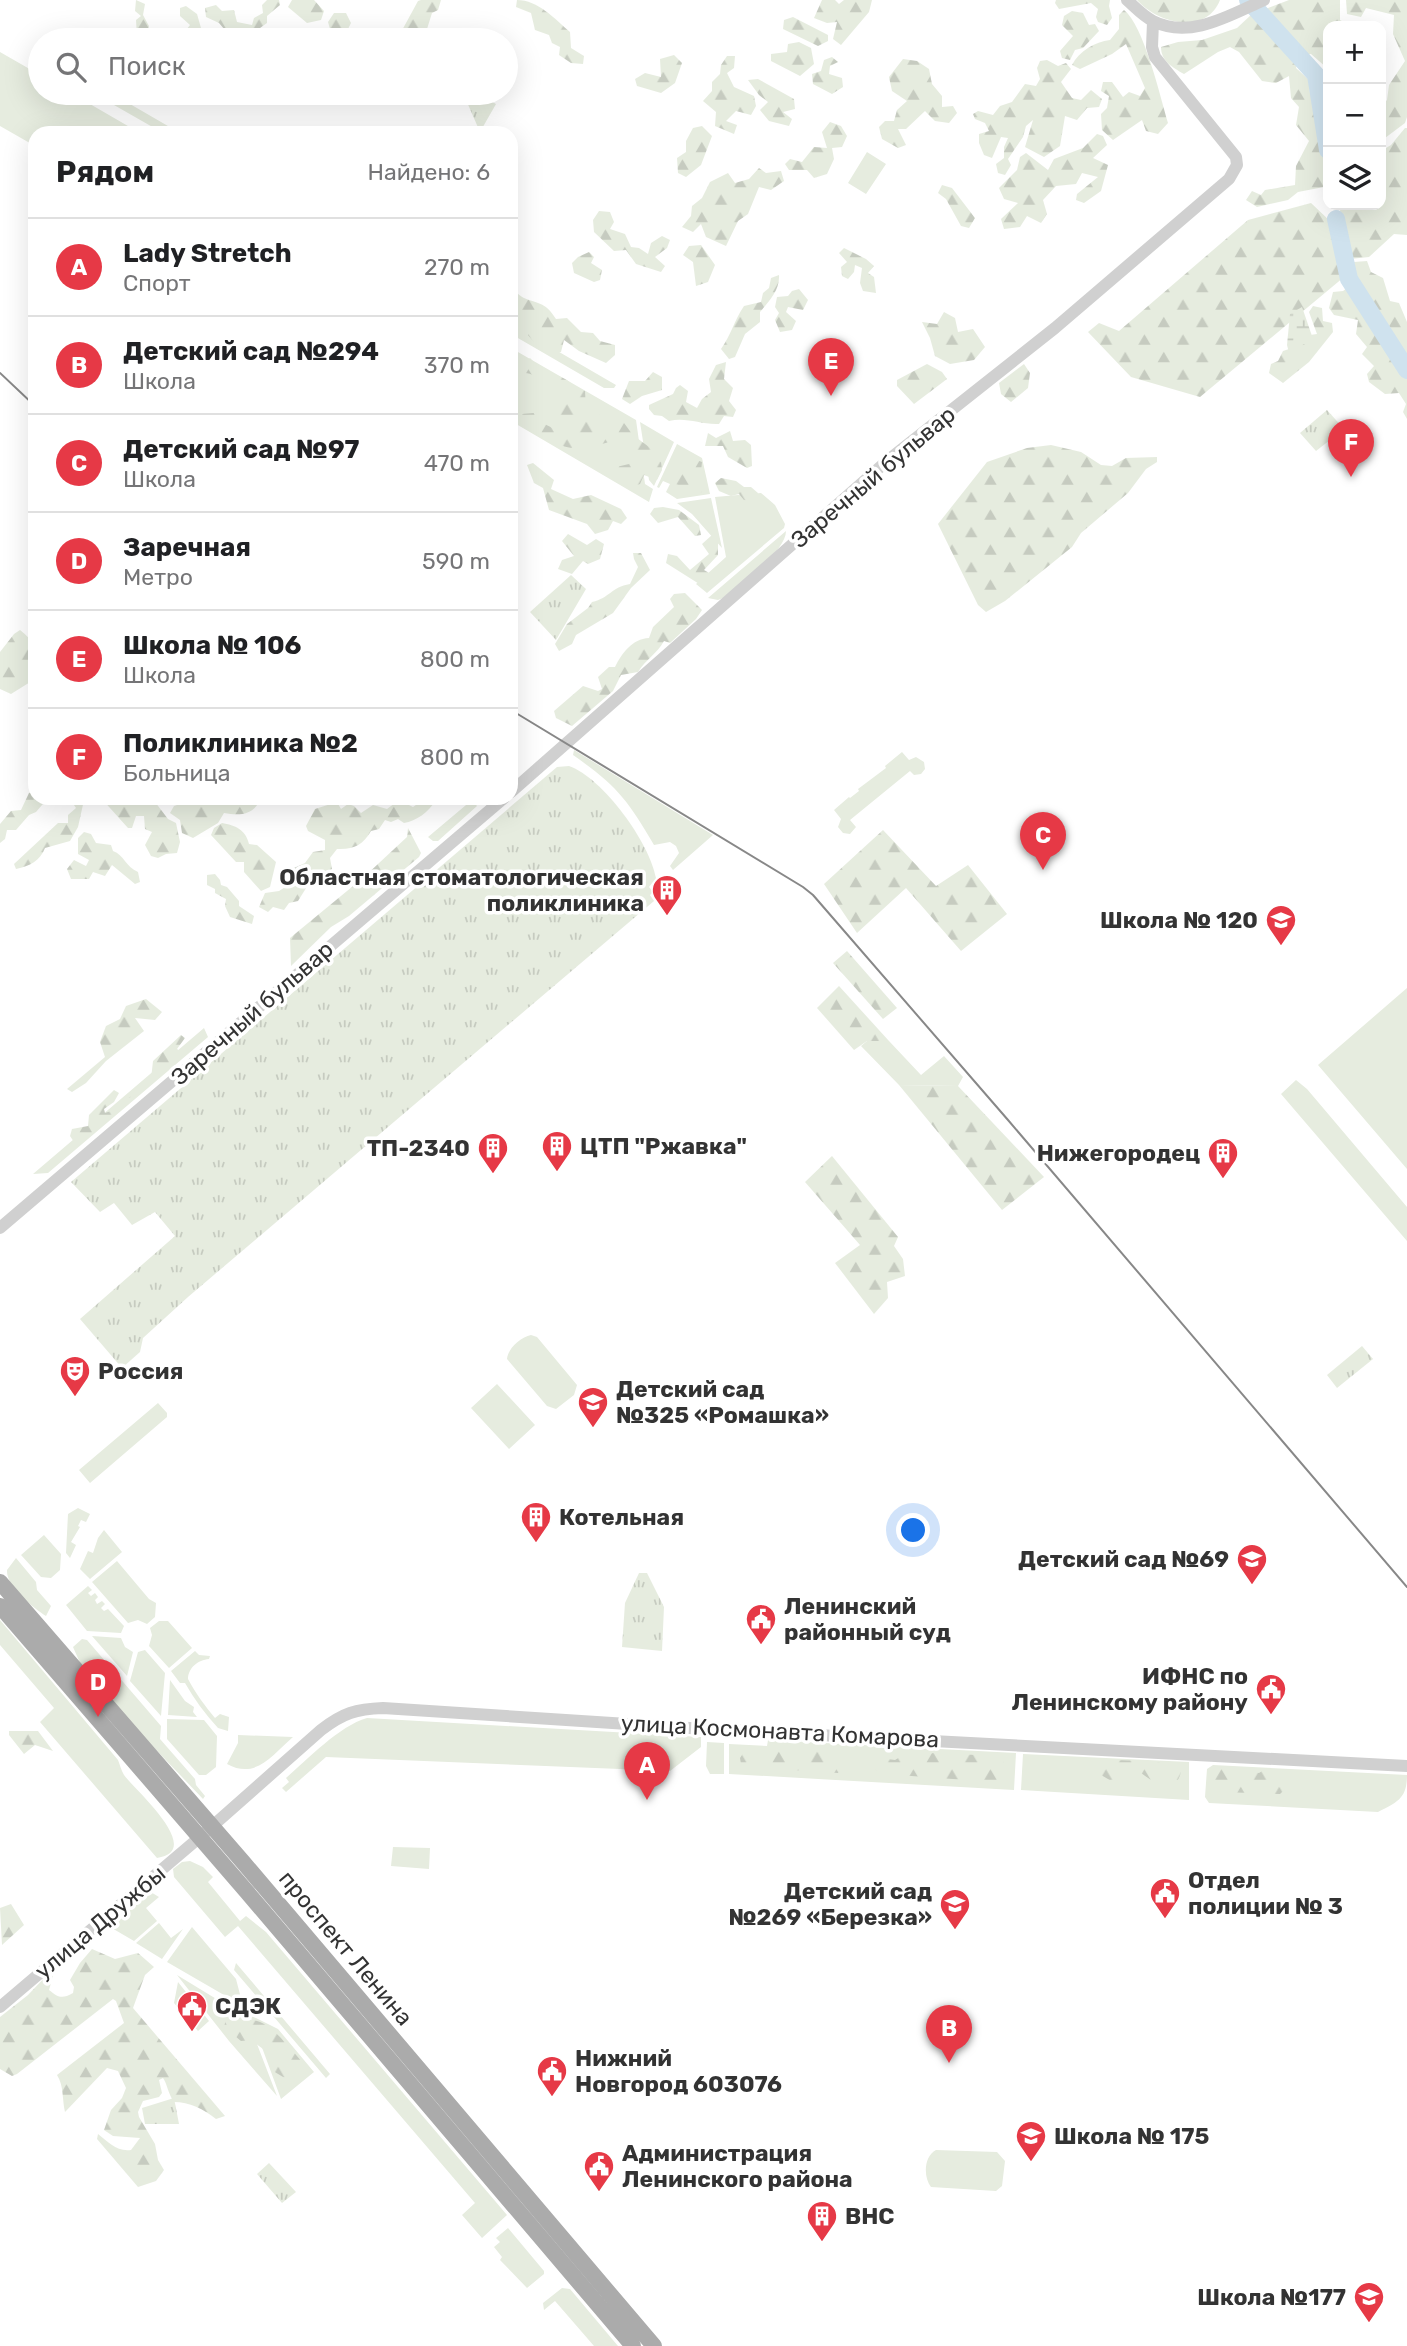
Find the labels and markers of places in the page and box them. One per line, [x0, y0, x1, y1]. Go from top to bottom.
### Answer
pin: E [808, 338, 854, 396]
pin: F [1328, 419, 1374, 477]
pin: C [1020, 812, 1066, 870]
place label: Областная стоматологическая поликлиника [279, 863, 644, 917]
building icon: Областная стоматологическая поликлиника [650, 873, 684, 917]
school or university icon: Школа № 120 [1264, 903, 1298, 947]
place label: Школа № 120 [1100, 906, 1258, 934]
building icon: ЦТП "Ржавка" [540, 1129, 574, 1173]
building icon: ТП-2340 [476, 1131, 510, 1175]
place label: ЦТП "Ржавка" [580, 1132, 747, 1160]
place label: ТП-2340 [367, 1134, 470, 1162]
building icon: Нижегородец [1206, 1136, 1240, 1180]
place label: Нижегородец [1037, 1139, 1200, 1167]
theatre icon: Россия [58, 1354, 92, 1398]
place label: Россия [98, 1357, 183, 1385]
place label: Детский сад №325 «Ромашка» [616, 1375, 829, 1429]
school or university icon: Детский сад №325 «Ромашка» [576, 1385, 610, 1429]
building icon: Котельная [519, 1500, 553, 1544]
place label: Котельная [559, 1503, 684, 1531]
school or university icon: Детский сад №69 [1235, 1542, 1269, 1586]
place label: Детский сад №69 [1018, 1545, 1229, 1573]
place label: Ленинский районный суд [784, 1592, 951, 1646]
public building icon: Ленинский районный суд [744, 1602, 778, 1646]
pin: D [75, 1659, 121, 1717]
place label: ИФНС по Ленинскому району [1011, 1662, 1248, 1716]
public building icon: ИФНС по Ленинскому району [1254, 1672, 1288, 1716]
pin: A [624, 1742, 670, 1800]
place label: Отдел полиции № 3 [1188, 1866, 1343, 1920]
public building icon: Отдел полиции № 3 [1148, 1876, 1182, 1920]
place label: Детский сад №269 «Березка» [728, 1877, 932, 1931]
school or university icon: Детский сад №269 «Березка» [938, 1887, 972, 1931]
public building icon: СДЭК [175, 1989, 209, 2033]
place label: СДЭК [215, 1992, 281, 2020]
pin: B [926, 2005, 972, 2063]
place label: Нижний Новгород 603076 [575, 2044, 782, 2098]
public building icon: Нижний Новгород 603076 [535, 2054, 569, 2098]
school or university icon: Школа № 175 [1014, 2119, 1048, 2163]
place label: Школа № 175 [1054, 2122, 1209, 2150]
place label: Администрация Ленинского района [622, 2139, 853, 2193]
public building icon: Администрация Ленинского района [582, 2149, 616, 2193]
building icon: ВНС [805, 2199, 839, 2243]
place label: ВНС [845, 2202, 894, 2230]
school or university icon: Школа №177 [1352, 2280, 1386, 2324]
place label: Школа №177 [1197, 2283, 1346, 2311]

